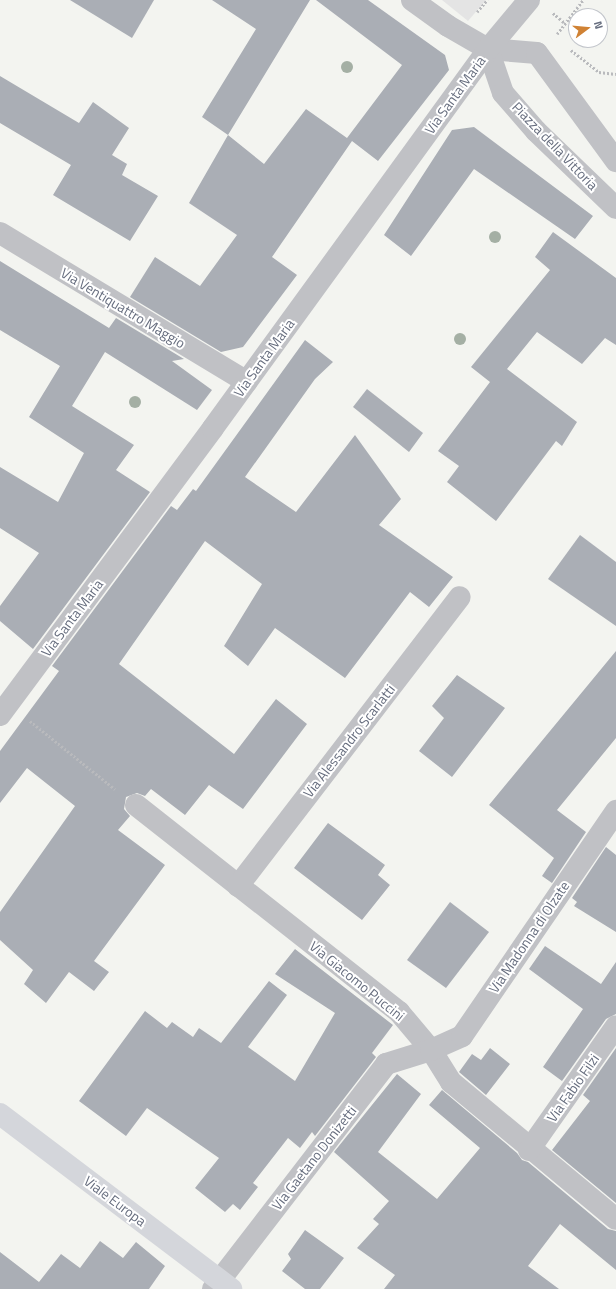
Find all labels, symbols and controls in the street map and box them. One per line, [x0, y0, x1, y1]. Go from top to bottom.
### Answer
north arrow [568, 8, 608, 48]
text: N [590, 19, 607, 31]
street label: Via Santa Maria [421, 53, 489, 137]
street label: Piazza della Vittoria [509, 99, 601, 193]
street label: Via Ventiquattro Maggio [58, 264, 188, 352]
street label: Via Santa Maria [230, 316, 298, 400]
street label: Via Santa Maria [38, 576, 106, 660]
street label: Via Alessandro Scarlatti [300, 681, 398, 801]
street label: Via Madonna di Olzate [485, 878, 573, 996]
street label: Via Giacomo Puccini [306, 938, 408, 1024]
street label: Via Fabio Filzi [543, 1051, 603, 1125]
street label: Via Gaetano Donizetti [268, 1103, 360, 1213]
street label: Viale Europa [81, 1172, 149, 1230]

